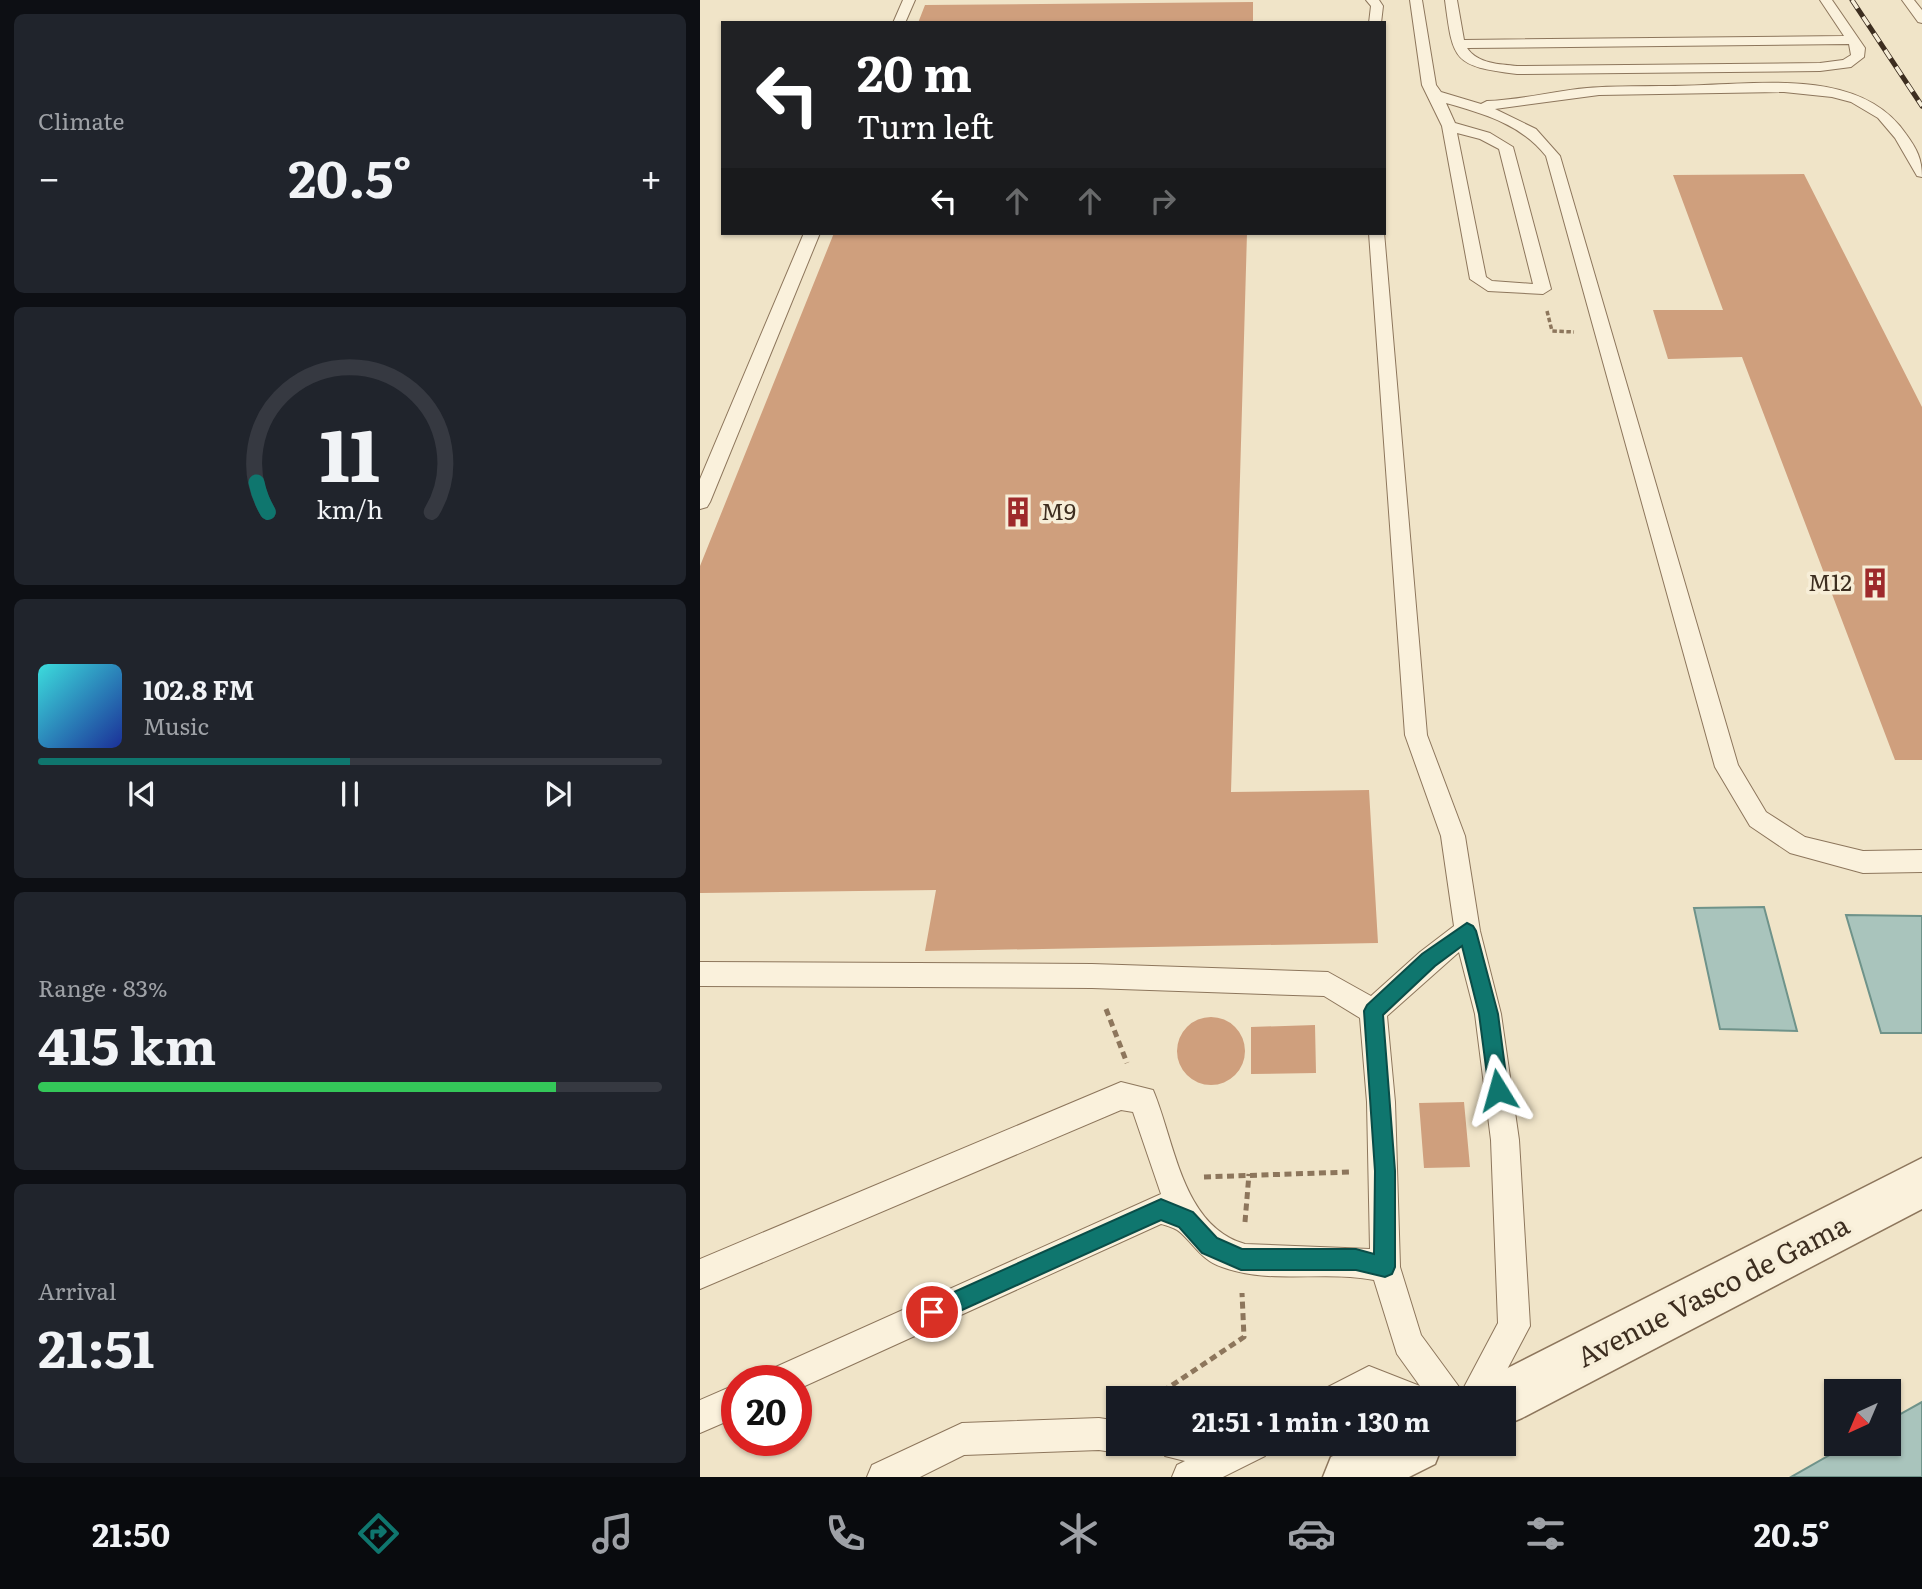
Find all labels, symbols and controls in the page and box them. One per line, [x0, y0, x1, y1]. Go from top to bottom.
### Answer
text: 20 m [857, 34, 972, 107]
icon: left [742, 49, 833, 140]
text: Turn left [857, 101, 994, 149]
text: Climate [38, 103, 124, 137]
text: 20.5° [288, 137, 412, 214]
text: − [38, 147, 60, 204]
text: + [640, 147, 662, 204]
icon: left [925, 182, 963, 220]
icon: ahead [998, 182, 1036, 220]
icon: ahead [1071, 182, 1109, 220]
icon: right [1144, 182, 1182, 220]
text: 11 [320, 396, 380, 504]
text: km/h [317, 490, 383, 527]
place label: M9 [1041, 493, 1076, 527]
building icon: M9 [1001, 495, 1035, 529]
place label: M12 [1808, 564, 1852, 598]
building icon: M12 [1858, 566, 1892, 600]
text: 102.8 FM [143, 669, 255, 708]
text: Music [143, 708, 209, 742]
icon: previous [123, 775, 161, 813]
icon: pause [331, 775, 369, 813]
icon: next [539, 775, 577, 813]
text: Range · 83% [38, 970, 168, 1004]
text: 415 km [38, 1004, 216, 1081]
position arrow [1461, 1053, 1535, 1127]
street label: Avenue Vasco de Gama [1568, 1202, 1856, 1376]
text: Arrival [38, 1273, 117, 1307]
pin [902, 1282, 962, 1342]
icon: arrive [913, 1293, 951, 1331]
text: 21:51 [38, 1307, 154, 1384]
speed limit sign: 20 [721, 1365, 812, 1456]
north arrow [1824, 1379, 1900, 1456]
map controls [1824, 1379, 1901, 1456]
text: 21:51 · 1 min · 130 m [1192, 1401, 1430, 1440]
text: 21:50 [92, 1509, 170, 1557]
icon: directions [354, 1509, 403, 1558]
icon: music [588, 1509, 637, 1558]
icon: phone [821, 1509, 870, 1558]
icon: climate [1054, 1509, 1103, 1558]
icon: car [1287, 1509, 1336, 1558]
icon: filters [1521, 1509, 1570, 1558]
text: 20.5° [1754, 1509, 1830, 1557]

